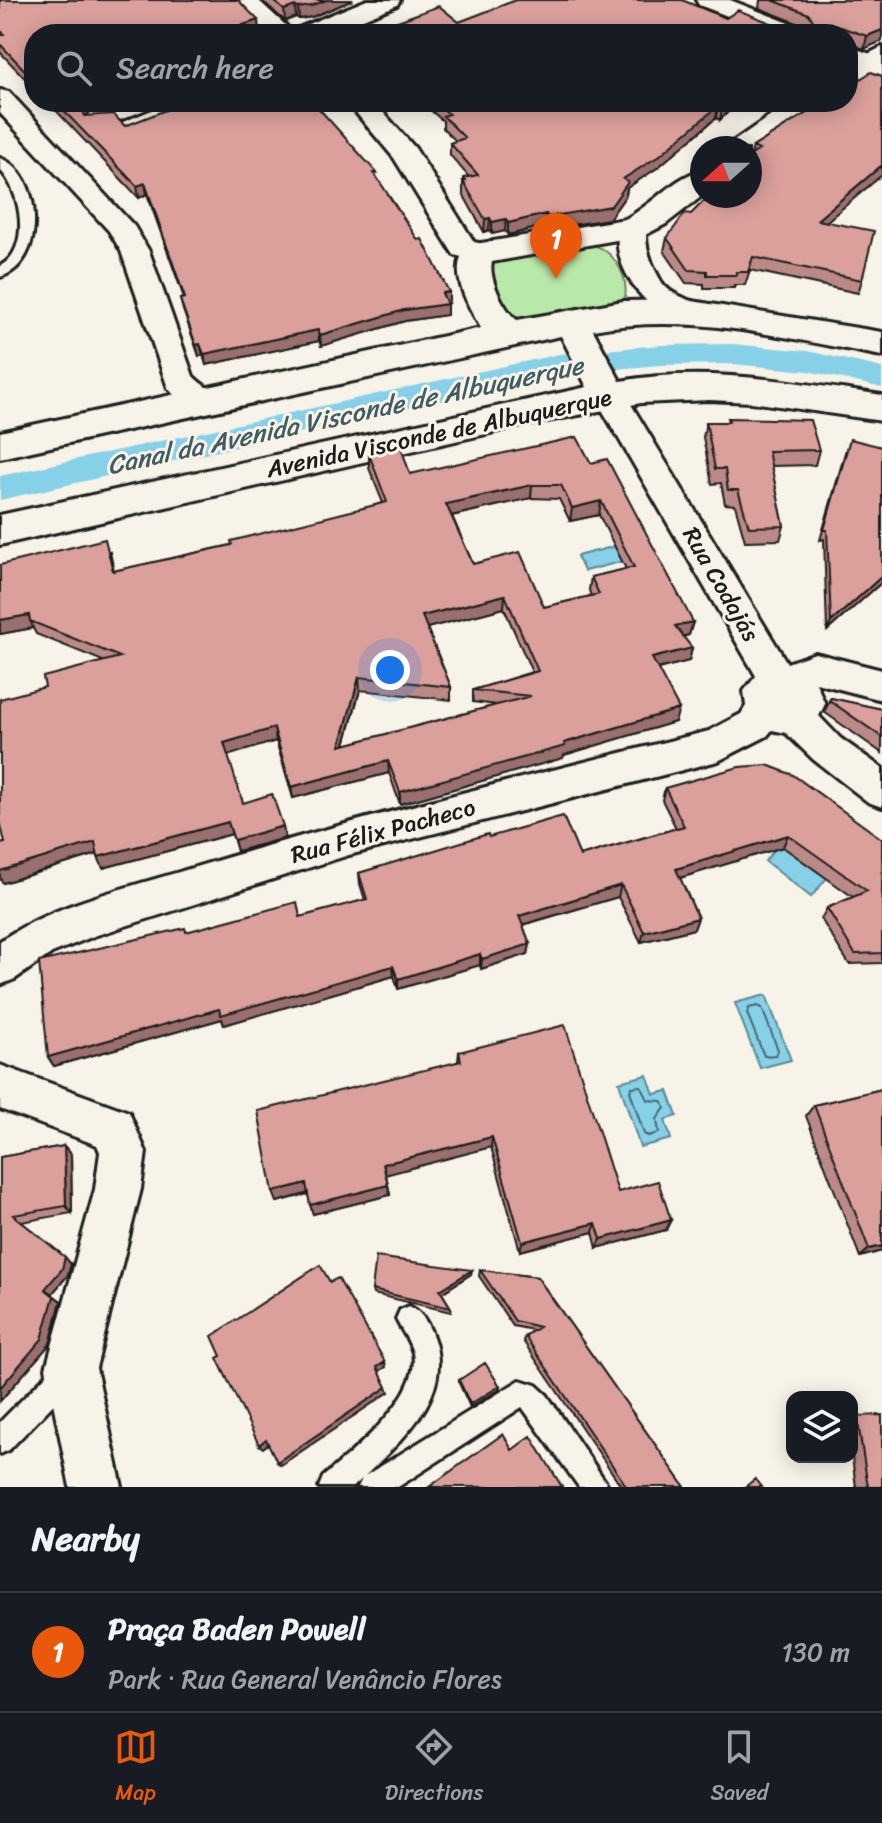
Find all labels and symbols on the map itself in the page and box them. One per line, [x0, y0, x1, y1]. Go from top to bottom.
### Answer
north arrow [690, 136, 762, 208]
pin: 1 [530, 213, 582, 279]
water label: Canal da Avenida Visconde de Albuquerque [105, 349, 585, 481]
street label: Avenida Visconde de Albuquerque [264, 382, 614, 484]
street label: Rua Codajás [671, 519, 771, 650]
your location [370, 650, 410, 690]
street label: Rua Félix Pacheco [286, 786, 480, 876]

